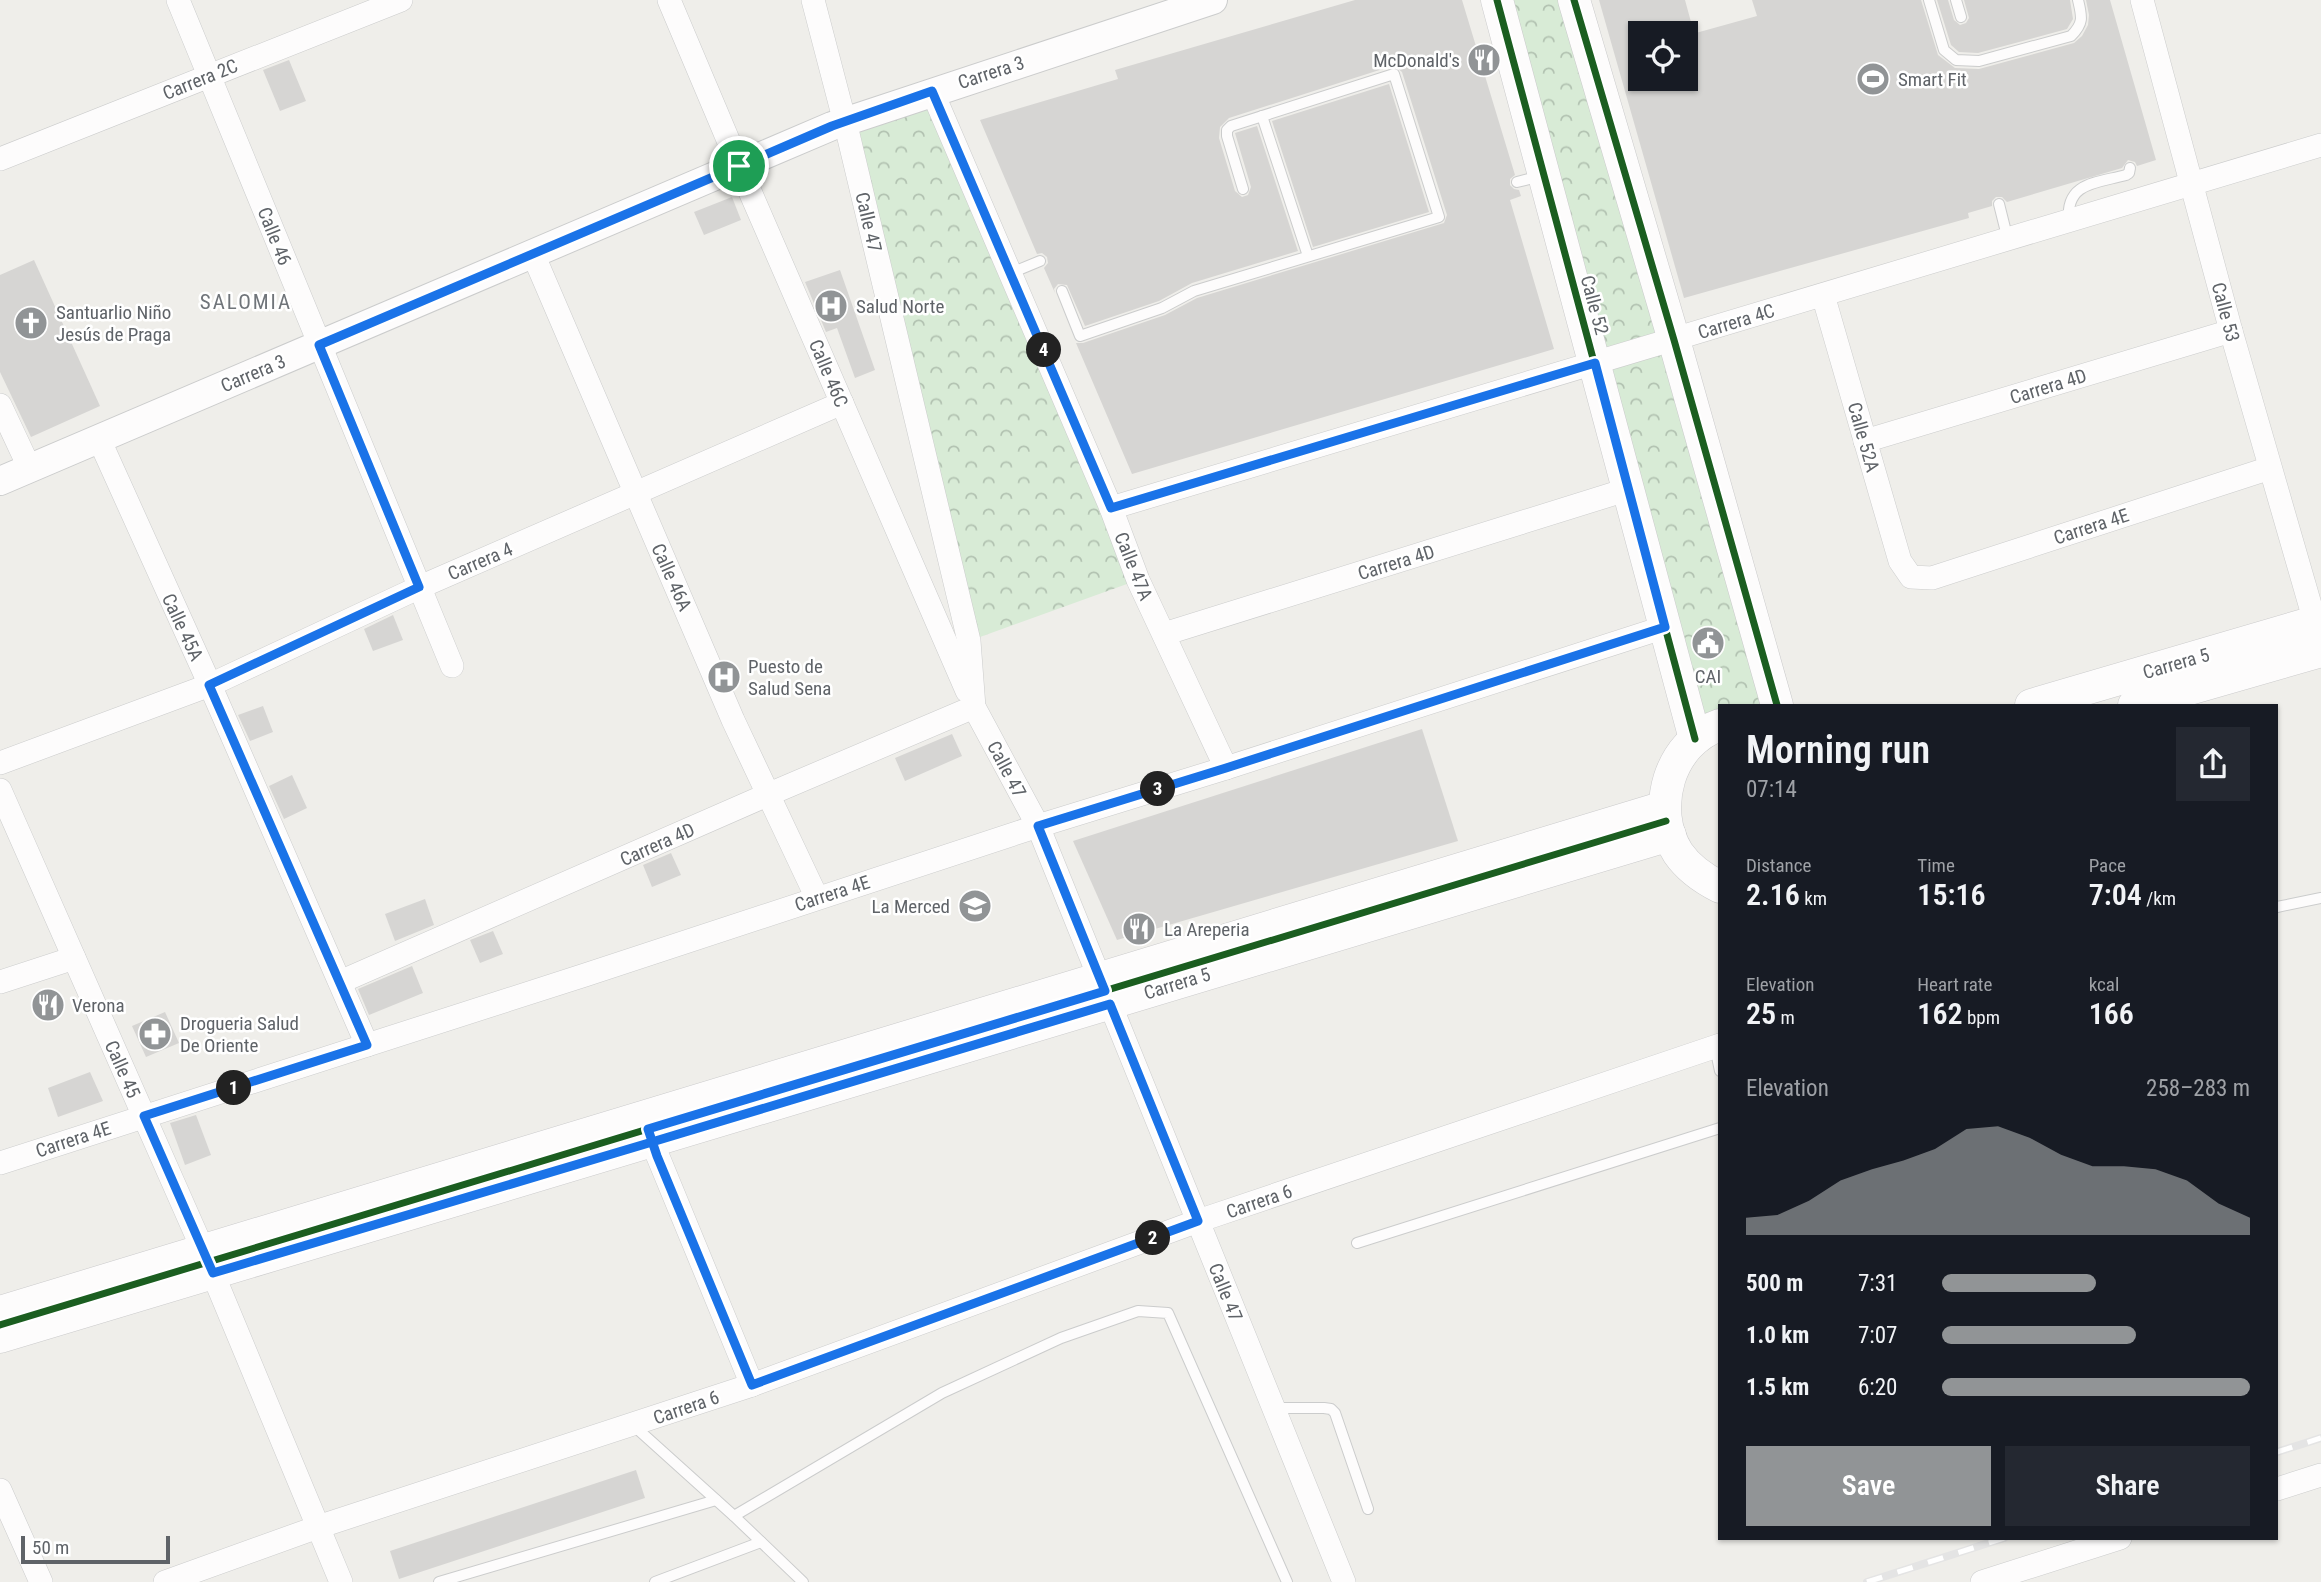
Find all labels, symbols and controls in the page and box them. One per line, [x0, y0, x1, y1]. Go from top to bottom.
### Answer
map controls [1628, 21, 1698, 91]
button: locate [1628, 21, 1698, 91]
restaurant icon: McDonald's [1465, 41, 1503, 79]
place label: McDonald's [1373, 49, 1460, 72]
street label: Carrera 3 [955, 51, 1027, 94]
street label: Carrera 2C [159, 54, 241, 105]
sports icon: Smart Fit [1854, 60, 1892, 98]
place label: Smart Fit [1898, 68, 1967, 91]
pin [709, 136, 769, 196]
icon: arrive [720, 147, 758, 185]
street label: Calle 47 [850, 190, 887, 254]
street label: Calle 46 [253, 204, 297, 269]
street label: Calle 52 [1576, 273, 1613, 337]
street label: Calle 53 [2207, 280, 2244, 344]
hospital icon: Salud Norte [812, 287, 850, 325]
district label: SALOMIA [200, 290, 292, 314]
place label: Salud Norte [856, 295, 944, 318]
street label: Carrera 4C [1695, 299, 1777, 344]
place label: Santuarlio Niño Jesús de Praga [56, 301, 171, 346]
church icon: Santuarlio Niño Jesús de Praga [12, 304, 50, 342]
pin: 4 [1026, 332, 1062, 368]
street label: Calle 46C [804, 336, 853, 411]
text: 4 [1039, 338, 1048, 361]
street label: Carrera 3 [217, 350, 289, 397]
street label: Carrera 4D [2007, 364, 2089, 409]
street label: Calle 52A [1843, 400, 1884, 475]
street label: Carrera 4E [2051, 504, 2132, 549]
street label: Calle 47A [1109, 529, 1158, 604]
street label: Carrera 4 [444, 538, 516, 585]
street label: Calle 46A [646, 540, 697, 615]
street label: Carrera 4D [1355, 540, 1437, 585]
street label: Calle 45A [157, 590, 208, 665]
public building icon: CAI [1689, 624, 1727, 662]
street label: Carrera 5 [2140, 643, 2212, 684]
place label: Puesto de Salud Sena [748, 655, 831, 700]
hospital icon: Puesto de Salud Sena [705, 658, 743, 696]
place label: CAI [1695, 665, 1721, 688]
button: share [2176, 727, 2250, 801]
text: Morning run [1746, 728, 1930, 772]
street label: Calle 47 [982, 737, 1031, 801]
pin: 3 [1140, 772, 1176, 806]
text: 07:14 [1746, 776, 1797, 803]
text: 3 [1153, 777, 1162, 800]
street label: Carrera 4D [616, 818, 698, 871]
text: Distance [1746, 854, 1811, 877]
text: Time [1917, 854, 1955, 877]
text: Pace [2089, 854, 2126, 877]
street label: Carrera 4E [792, 871, 873, 916]
text: 2.16 [1746, 877, 1800, 912]
text: 15:16 [1917, 877, 1986, 912]
text: 7:04 [2089, 877, 2142, 912]
school or university icon: La Merced [956, 887, 994, 925]
text: km [1800, 887, 1827, 910]
text: /km [2142, 887, 2176, 910]
place label: La Merced [872, 895, 950, 918]
restaurant icon: La Areperia [1120, 910, 1158, 948]
place label: La Areperia [1164, 918, 1250, 941]
street label: Carrera 5 [1141, 962, 1213, 1004]
text: Elevation [1746, 973, 1814, 996]
text: Heart rate [1917, 973, 1992, 996]
text: kcal [2089, 973, 2119, 996]
restaurant icon: Verona [29, 986, 67, 1024]
place label: Verona [72, 994, 125, 1017]
text: 25 [1746, 996, 1776, 1031]
text: 162 [1917, 996, 1963, 1031]
text: 166 [2089, 996, 2134, 1031]
text: m [1776, 1006, 1795, 1029]
text: bpm [1963, 1006, 2000, 1029]
place label: Drogueria Salud De Oriente [180, 1012, 299, 1057]
pharmacy icon: Drogueria Salud De Oriente [136, 1015, 174, 1053]
street label: Calle 45 [100, 1037, 145, 1102]
pin: 1 [216, 1070, 252, 1106]
text: Elevation [1746, 1075, 1829, 1102]
text: 258–283 m [2146, 1075, 2250, 1102]
text: 1 [229, 1076, 238, 1099]
street label: Carrera 4E [33, 1117, 114, 1162]
street label: Carrera 6 [1223, 1179, 1295, 1223]
pin: 2 [1136, 1220, 1170, 1256]
text: 2 [1148, 1226, 1157, 1249]
street label: Calle 47 [1204, 1260, 1248, 1325]
text: 500 m [1746, 1270, 1803, 1297]
text: 7:31 [1858, 1270, 1897, 1297]
text: 1.0 km [1746, 1322, 1809, 1349]
text: 7:07 [1858, 1322, 1897, 1349]
text: 1.5 km [1746, 1374, 1809, 1401]
text: 6:20 [1858, 1374, 1897, 1401]
street label: Carrera 6 [650, 1385, 722, 1429]
button: Save [1746, 1446, 1991, 1526]
button: Share [2005, 1446, 2250, 1526]
scale bar [21, 1533, 170, 1565]
text: 50 m [32, 1536, 69, 1559]

